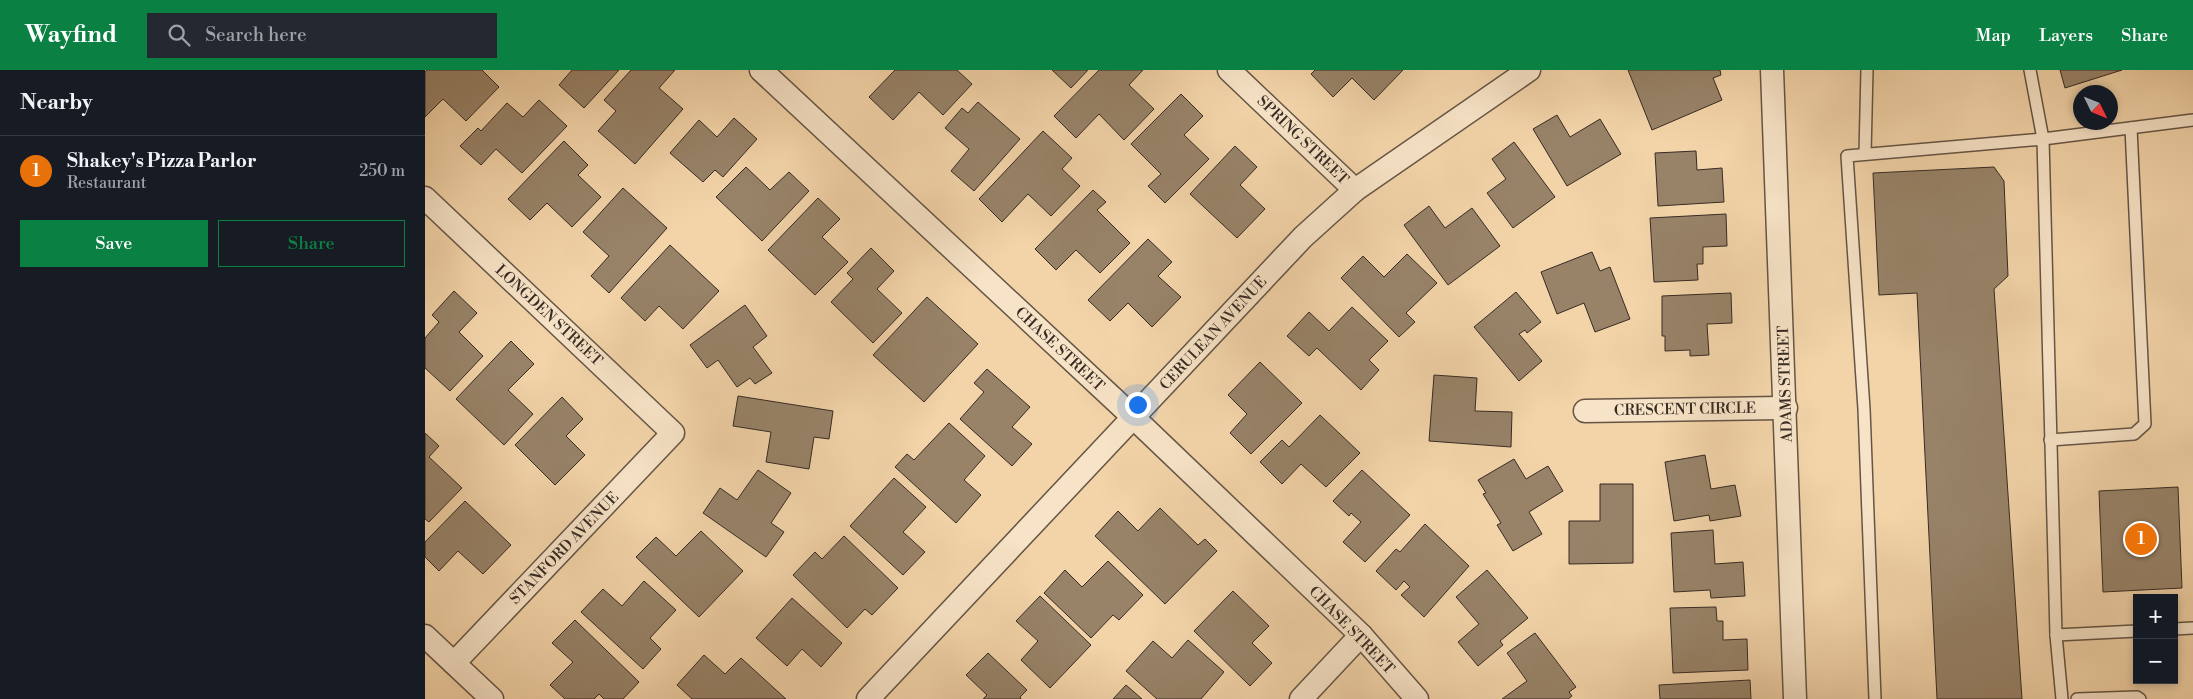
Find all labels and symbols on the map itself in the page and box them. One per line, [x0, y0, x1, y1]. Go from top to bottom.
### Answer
north arrow [2073, 85, 2118, 130]
street label: SPRING STREET [1253, 92, 1353, 189]
street label: LONGDEN STREET [491, 261, 607, 370]
street label: CERULEAN AVENUE [1156, 272, 1271, 394]
street label: CHASE STREET [1011, 303, 1109, 396]
street label: ADAMS STREET [1774, 325, 1797, 444]
your location [1125, 392, 1151, 418]
street label: CRESCENT CIRCLE [1614, 399, 1756, 420]
street label: STANFORD AVENUE [506, 488, 623, 609]
pin: 1 [2125, 520, 2157, 558]
street label: CHASE STREET [1305, 582, 1399, 679]

